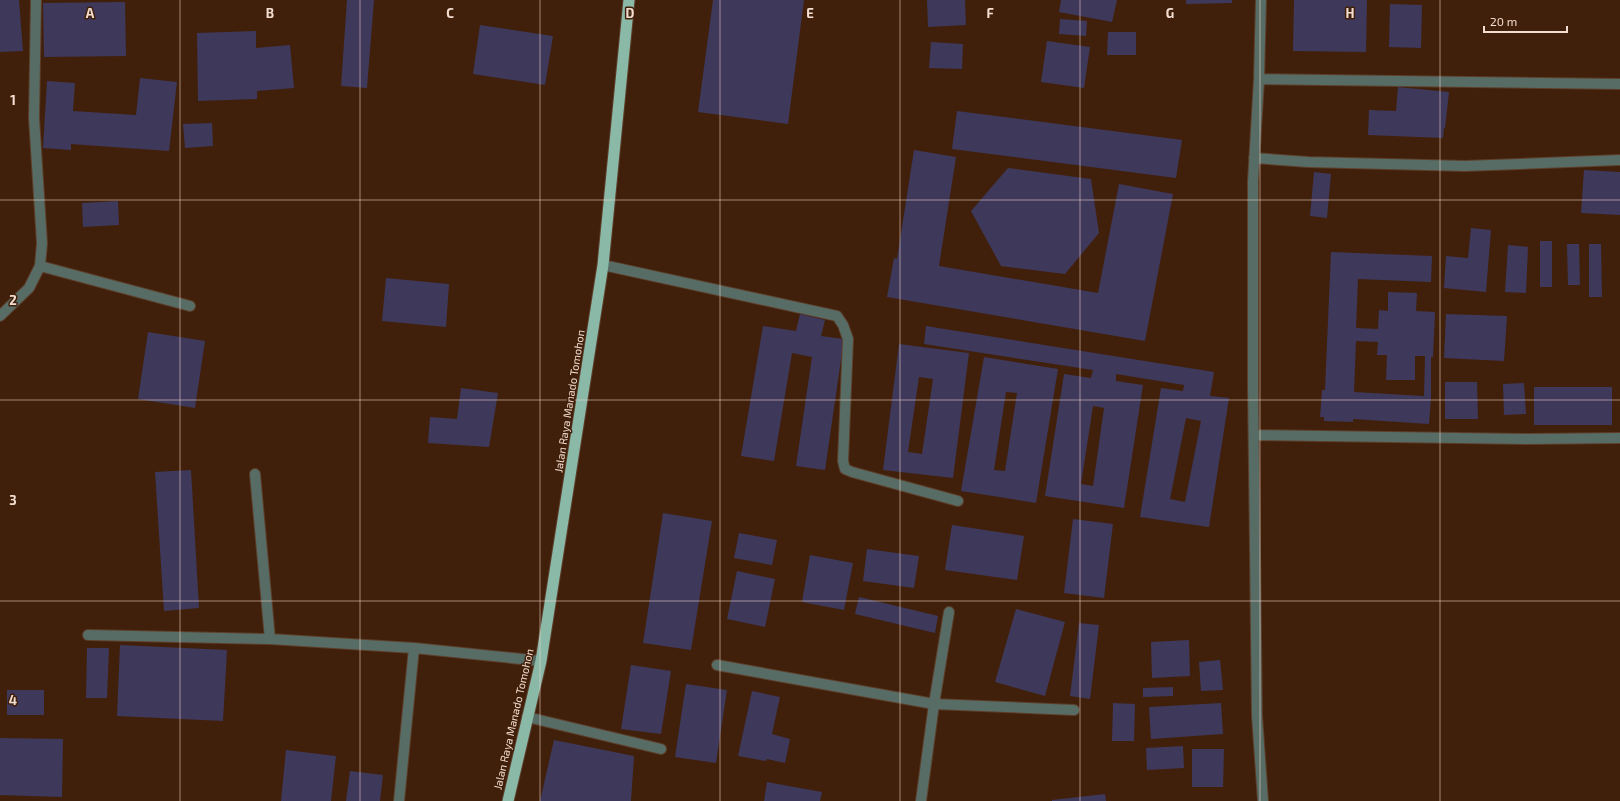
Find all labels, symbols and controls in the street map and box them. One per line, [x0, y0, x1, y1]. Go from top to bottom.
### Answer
text: A [86, 5, 95, 21]
text: B [266, 5, 274, 21]
text: C [446, 5, 454, 21]
text: D [626, 5, 635, 21]
text: E [806, 5, 814, 21]
text: F [986, 5, 994, 21]
text: G [1166, 5, 1174, 21]
text: H [1346, 5, 1355, 21]
scale bar [1484, 8, 1567, 34]
text: 20 m [1490, 14, 1517, 28]
text: 1 [10, 92, 16, 108]
text: 2 [9, 292, 17, 308]
street label: Jalan Raya Manado Tomohon [551, 329, 587, 473]
text: 3 [9, 492, 17, 508]
street label: Jalan Raya Manado Tomohon [490, 647, 536, 791]
text: 4 [9, 692, 17, 708]

